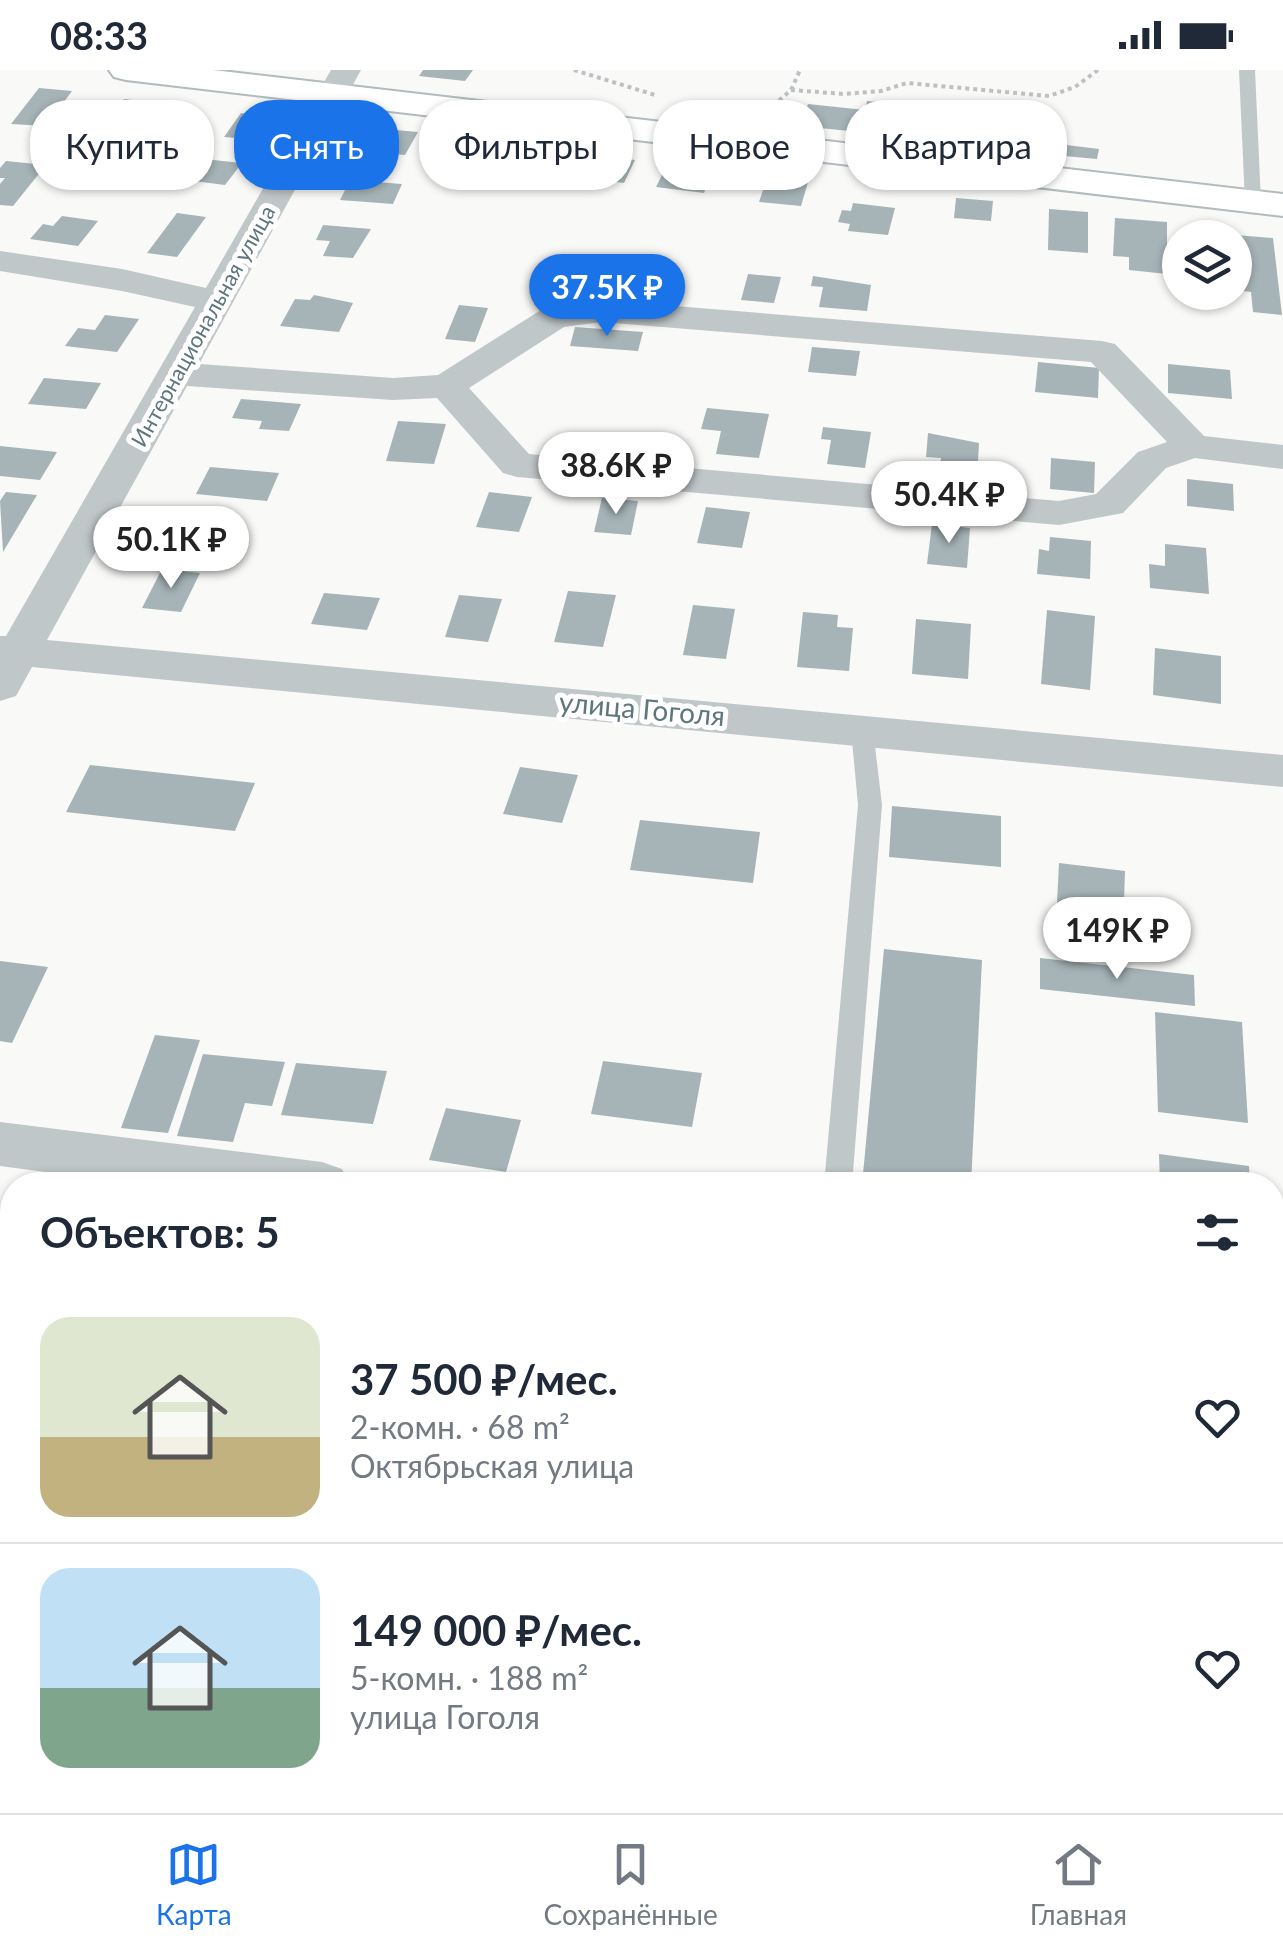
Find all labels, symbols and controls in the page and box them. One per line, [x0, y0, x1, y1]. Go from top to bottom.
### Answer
text: 08:33 [50, 12, 148, 58]
chip: Купить [30, 100, 214, 190]
chip: Снять [234, 100, 399, 190]
chip: Фильтры [419, 100, 633, 190]
chip: Новое [653, 100, 825, 190]
chip: Квартира [845, 100, 1067, 190]
street label: Интернациональная улица [125, 200, 280, 451]
map controls [1162, 220, 1252, 310]
button: layers [1162, 220, 1252, 310]
pin: 37.5K ₽ [515, 254, 699, 339]
text: 37.5K ₽ [551, 267, 663, 306]
pin: 38.6K ₽ [524, 432, 708, 517]
text: 38.6K ₽ [560, 445, 672, 484]
pin: 50.4K ₽ [857, 461, 1041, 546]
text: 50.4K ₽ [893, 474, 1005, 513]
pin: 50.1K ₽ [79, 506, 263, 591]
text: 50.1K ₽ [115, 519, 227, 558]
street label: улица Гоголя [558, 684, 726, 732]
pin: 149K ₽ [1036, 897, 1198, 982]
text: 149K ₽ [1065, 910, 1169, 949]
icon: filters [1190, 1205, 1245, 1260]
text: Объектов: 5 [40, 1207, 280, 1257]
text: 37 500 ₽/мес. [350, 1354, 618, 1404]
icon: home [120, 1357, 240, 1477]
icon: heart [1190, 1390, 1245, 1445]
text: 2-комн. · 68 m² [350, 1407, 570, 1446]
text: Октябрьская улица [350, 1446, 634, 1485]
text: 149 000 ₽/мес. [350, 1605, 642, 1655]
icon: home [120, 1608, 240, 1728]
icon: heart [1190, 1641, 1245, 1696]
text: 5-комн. · 188 m² [350, 1658, 588, 1697]
text: улица Гоголя [350, 1697, 540, 1736]
tab: Карта [156, 1837, 232, 1931]
tab: Сохранённые [544, 1837, 718, 1931]
tab: Главная [1030, 1837, 1127, 1931]

